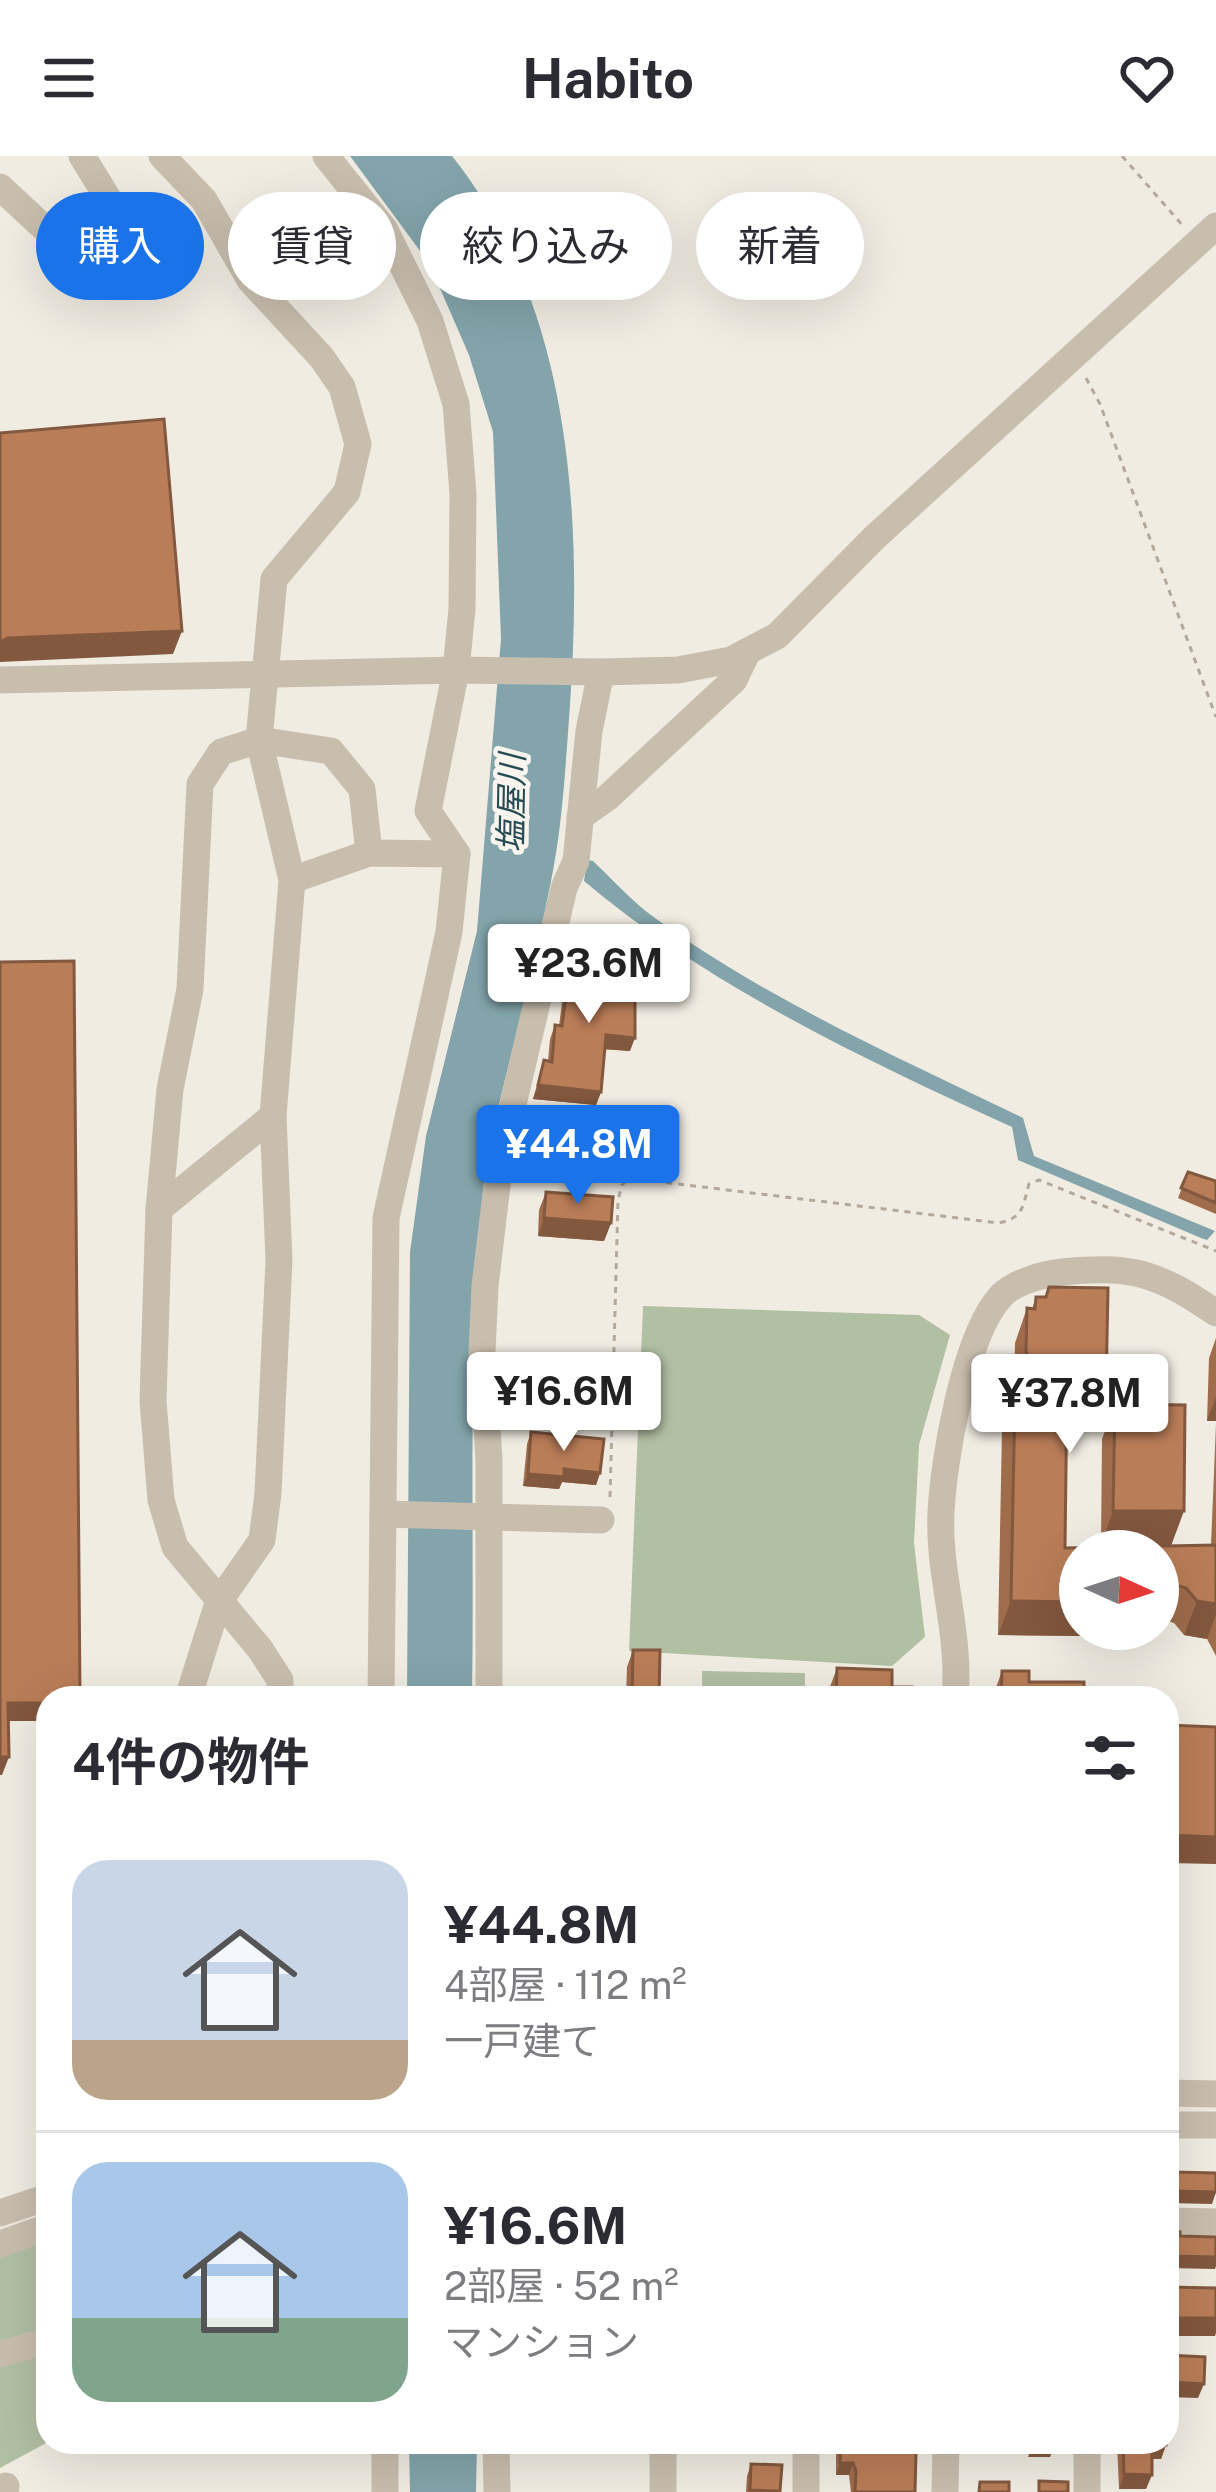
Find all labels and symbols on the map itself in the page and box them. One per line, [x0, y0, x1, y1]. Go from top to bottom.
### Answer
water label: 塩屋川 [491, 750, 531, 853]
pin: ¥23.6M [491, 924, 687, 1026]
pin: ¥44.8M [480, 1105, 676, 1207]
pin: ¥16.6M [466, 1352, 662, 1454]
pin: ¥37.8M [972, 1354, 1168, 1456]
north arrow [1059, 1530, 1179, 1650]

